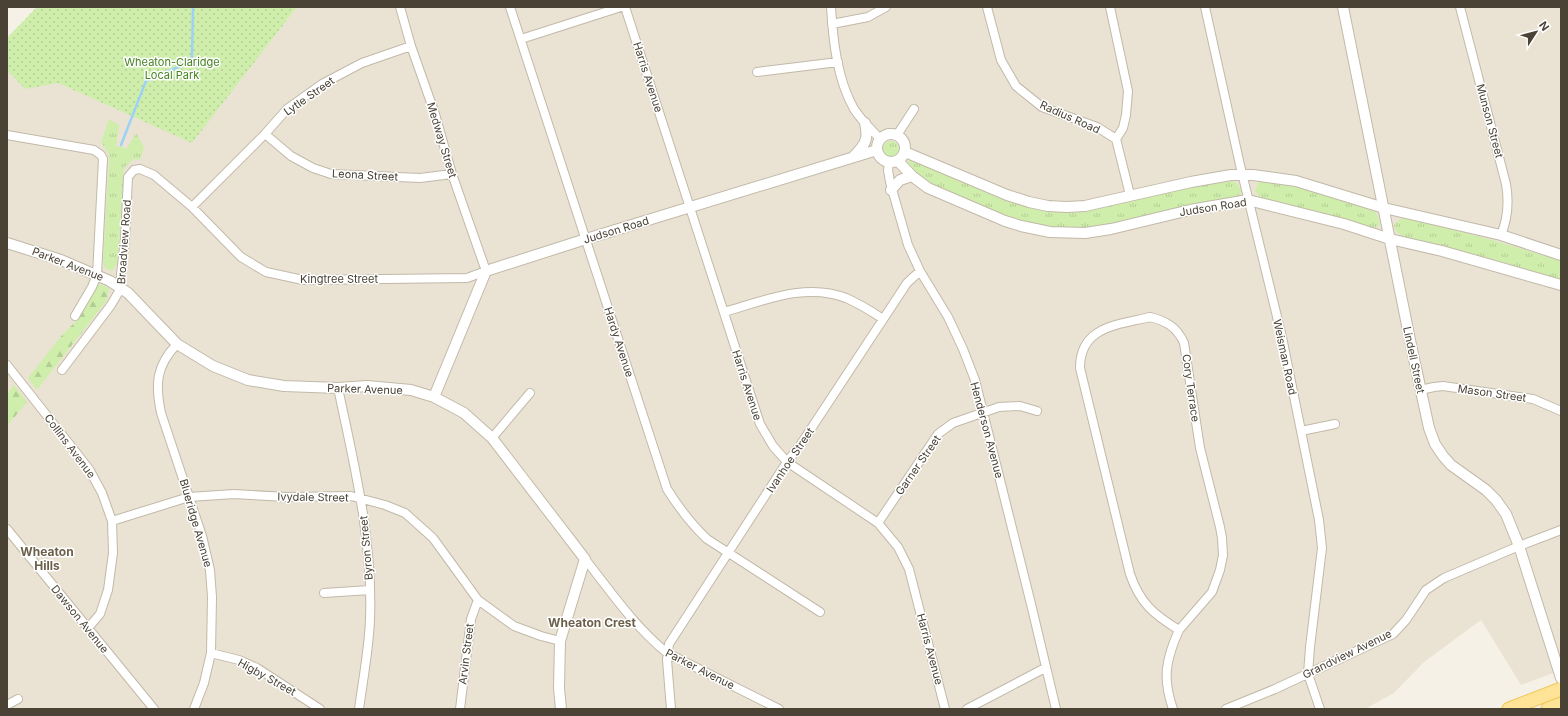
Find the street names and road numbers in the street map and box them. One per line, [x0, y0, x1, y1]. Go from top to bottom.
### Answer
street label: Harris Avenue [630, 40, 666, 114]
street label: Lytle Street [281, 73, 337, 119]
street label: Munson Street [1473, 82, 1507, 160]
street label: Radius Road [1038, 97, 1102, 137]
street label: Medway Street [424, 100, 460, 180]
street label: Leona Street [332, 166, 399, 184]
street label: Judson Road [1178, 195, 1248, 219]
street label: Broadview Road [114, 199, 134, 285]
street label: Judson Road [581, 213, 651, 247]
street label: Parker Avenue [30, 244, 106, 284]
street label: Kingtree Street [300, 272, 378, 286]
street label: Hardy Avenue [601, 305, 637, 379]
street label: Weisman Road [1270, 318, 1300, 396]
street label: Lindell Street [1400, 325, 1428, 395]
street label: Harris Avenue [729, 348, 765, 422]
street label: Cory Terrace [1179, 353, 1203, 423]
street label: Henderson Avenue [967, 380, 1007, 480]
street label: Parker Avenue [327, 381, 403, 397]
street label: Mason Street [1457, 381, 1528, 405]
street label: Collins Avenue [41, 411, 99, 481]
street label: Ivanhoe Street [763, 424, 817, 495]
street label: Garner Street [892, 432, 944, 498]
street label: Blueridge Avenue [177, 477, 215, 569]
street label: Ivydale Street [277, 489, 349, 505]
street label: Byron Street [356, 515, 376, 581]
street label: Dawson Avenue [48, 582, 112, 656]
street label: Harris Avenue [914, 612, 946, 686]
street label: Arvin Street [455, 622, 477, 685]
street label: Grandview Avenue [1300, 626, 1394, 682]
street label: Parker Avenue [663, 646, 737, 692]
street label: Higby Street [235, 655, 299, 699]

